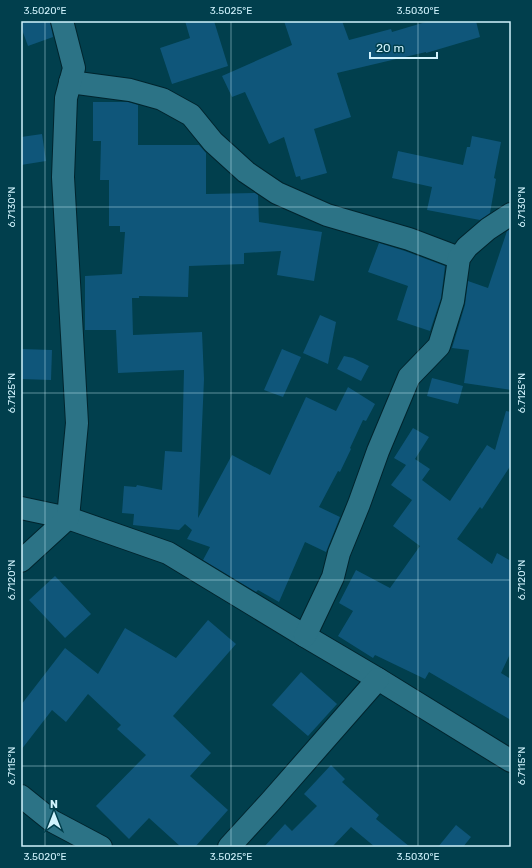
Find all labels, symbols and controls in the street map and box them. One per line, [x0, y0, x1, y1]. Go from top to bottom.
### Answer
text: 3.5020°E [24, 5, 66, 17]
text: 3.5025°E [210, 5, 252, 17]
text: 3.5030°E [396, 5, 440, 17]
scale bar [370, 34, 437, 60]
text: 20 m [376, 41, 404, 55]
text: 6.7130°N [6, 187, 18, 227]
text: 6.7130°N [516, 187, 528, 227]
text: 6.7125°N [6, 373, 18, 413]
text: 6.7125°N [516, 373, 528, 413]
text: 6.7120°N [6, 560, 18, 600]
text: 6.7120°N [516, 560, 528, 600]
text: 6.7115°N [6, 747, 18, 785]
text: 6.7115°N [516, 747, 528, 785]
north arrow [34, 794, 74, 834]
text: N [50, 798, 58, 811]
text: 3.5020°E [24, 851, 66, 863]
text: 3.5025°E [210, 851, 252, 863]
text: 3.5030°E [396, 851, 440, 863]

